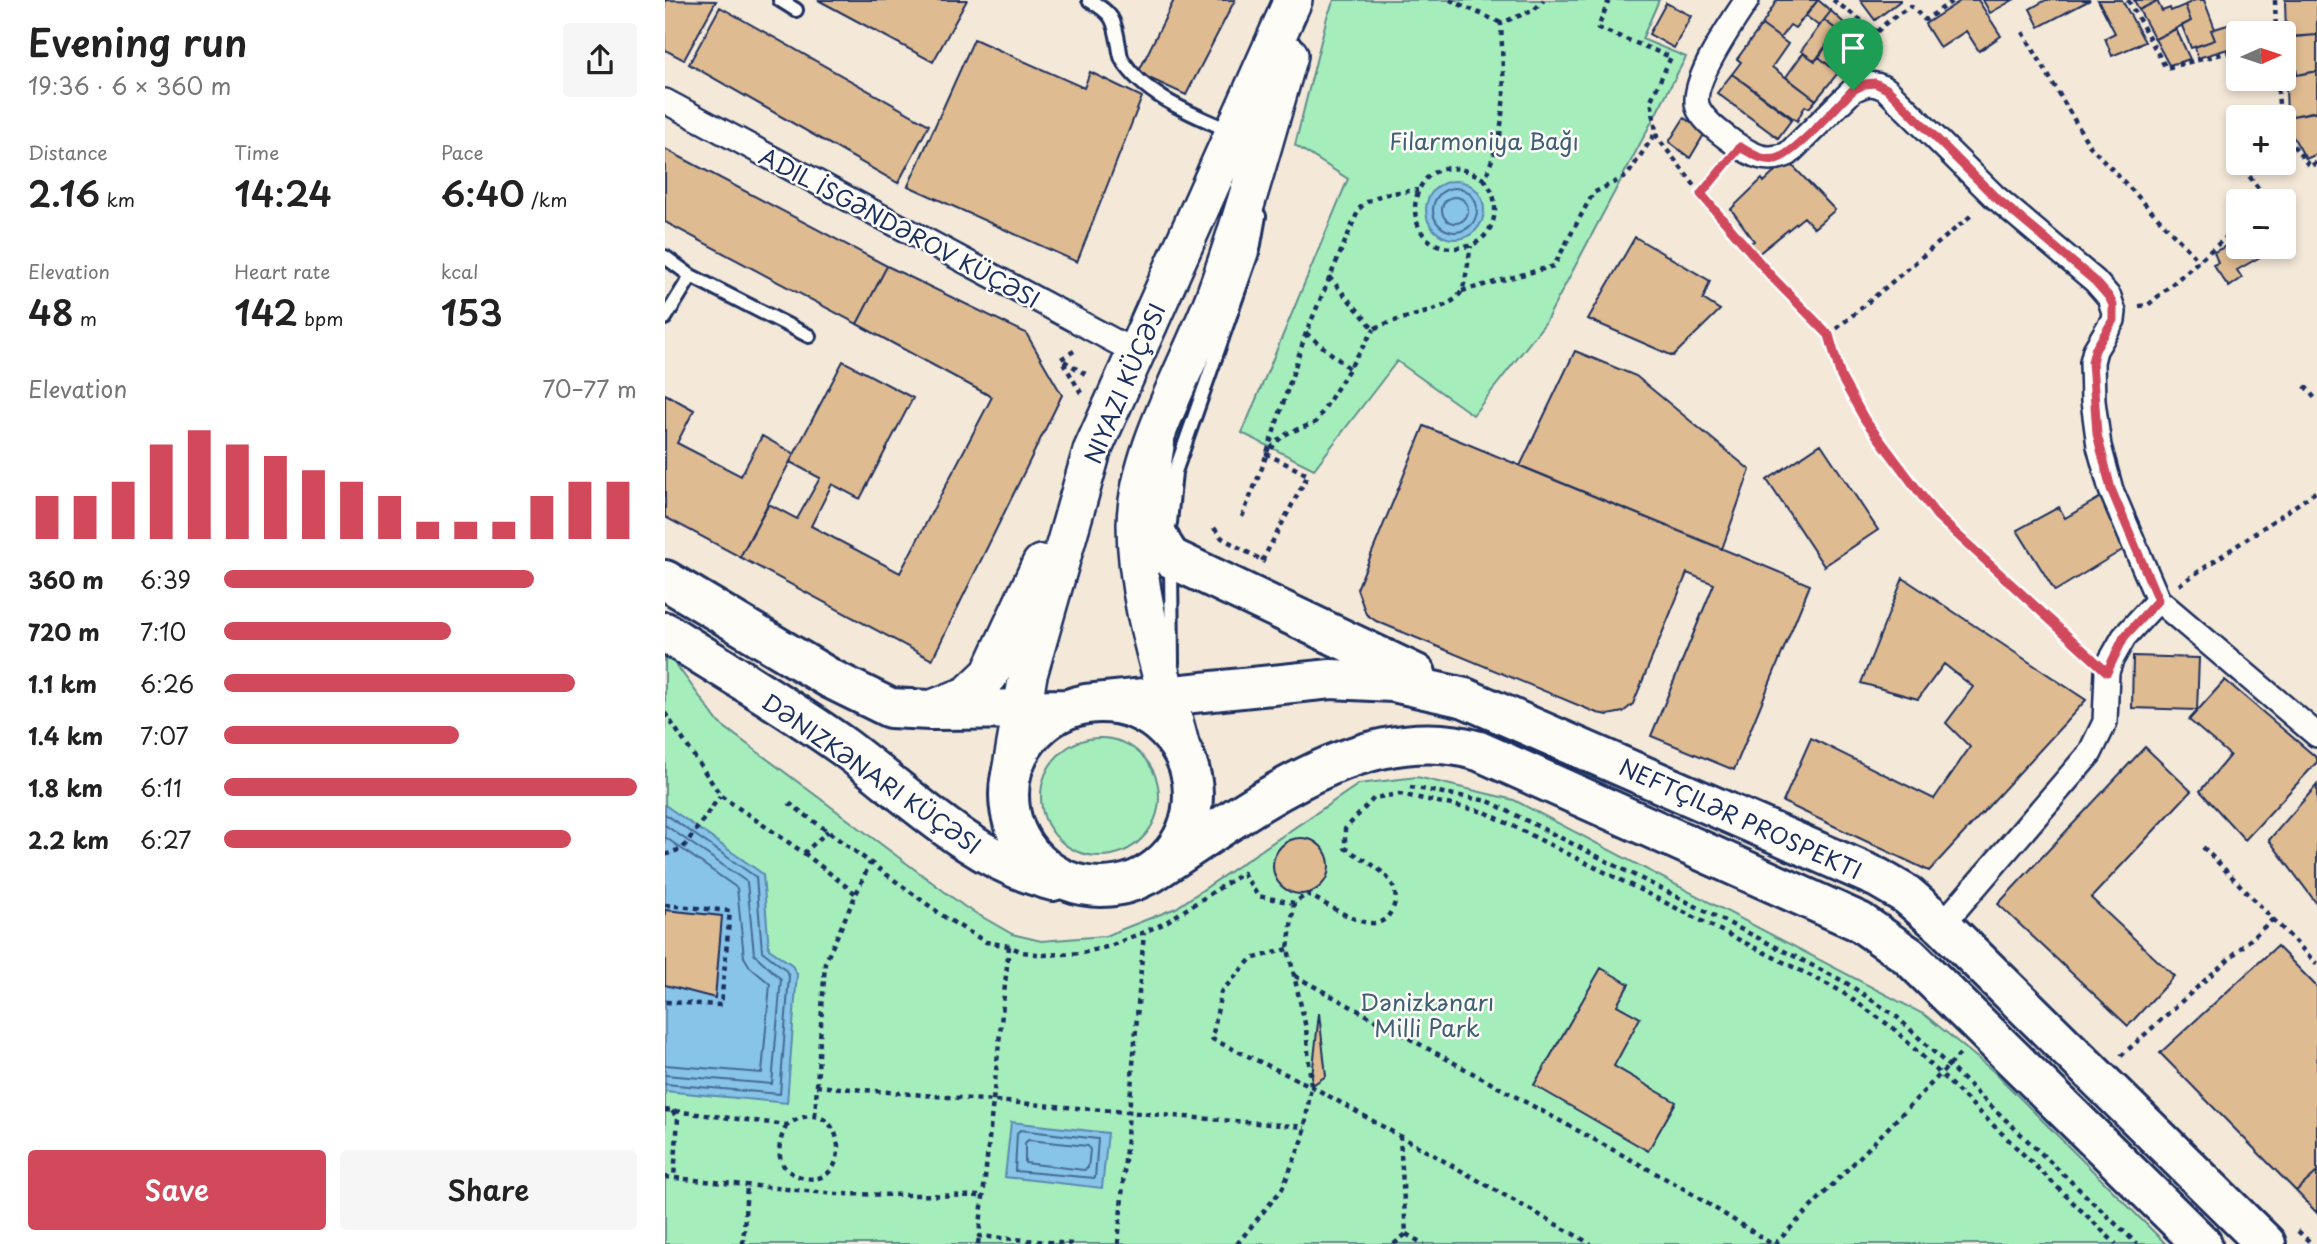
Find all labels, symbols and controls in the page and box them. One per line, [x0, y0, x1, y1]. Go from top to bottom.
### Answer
text: Evening run [28, 13, 247, 70]
pin [1823, 18, 1883, 90]
north arrow [2226, 21, 2296, 91]
map controls [2226, 21, 2296, 259]
button: share [563, 23, 637, 97]
icon: arrive [1834, 29, 1872, 67]
text: 19:36 · 6 × 360 m [28, 68, 231, 103]
button: + [2226, 105, 2296, 175]
park label: Filarmoniya Bağı [1389, 123, 1579, 158]
text: Distance [28, 138, 108, 166]
text: Time [234, 138, 279, 166]
text: Pace [441, 138, 484, 166]
street label: ADIL İSGƏNDƏROV KÜÇƏSI [753, 138, 1047, 316]
text: 2.16 [28, 166, 100, 219]
text: 14:24 [234, 166, 332, 219]
text: 6:40 [441, 166, 525, 219]
text: km [100, 185, 135, 213]
text: /km [525, 185, 567, 213]
button: − [2226, 189, 2296, 259]
text: Elevation [28, 257, 110, 285]
text: Heart rate [234, 257, 330, 285]
text: kcal [441, 257, 479, 285]
text: 48 [28, 285, 74, 338]
text: 142 [234, 285, 298, 338]
text: 153 [441, 285, 503, 338]
street label: NIYAZI KÜÇƏSI [1074, 297, 1174, 469]
text: m [74, 304, 97, 332]
text: bpm [298, 304, 344, 332]
text: Elevation [28, 371, 127, 406]
text: 70–77 m [542, 371, 637, 406]
text: 360 m [28, 562, 104, 597]
text: 6:39 [140, 562, 191, 597]
text: 720 m [28, 614, 100, 649]
text: 7:10 [140, 614, 186, 649]
text: 1.1 km [28, 666, 97, 701]
text: 6:26 [140, 666, 194, 701]
street label: DƏNIZKƏNARI KÜÇƏSI [755, 684, 989, 862]
text: 1.4 km [28, 718, 103, 753]
text: 7:07 [140, 718, 189, 753]
street label: NEFTÇILƏR PROSPEKTI [1614, 749, 1868, 887]
text: 1.8 km [28, 770, 103, 805]
text: 6:11 [140, 770, 182, 805]
text: 2.2 km [28, 822, 109, 857]
text: 6:27 [140, 822, 191, 857]
park label: Dənizkənarı Milli Park [1360, 984, 1494, 1045]
button: Save [28, 1150, 326, 1230]
button: Share [340, 1150, 637, 1230]

